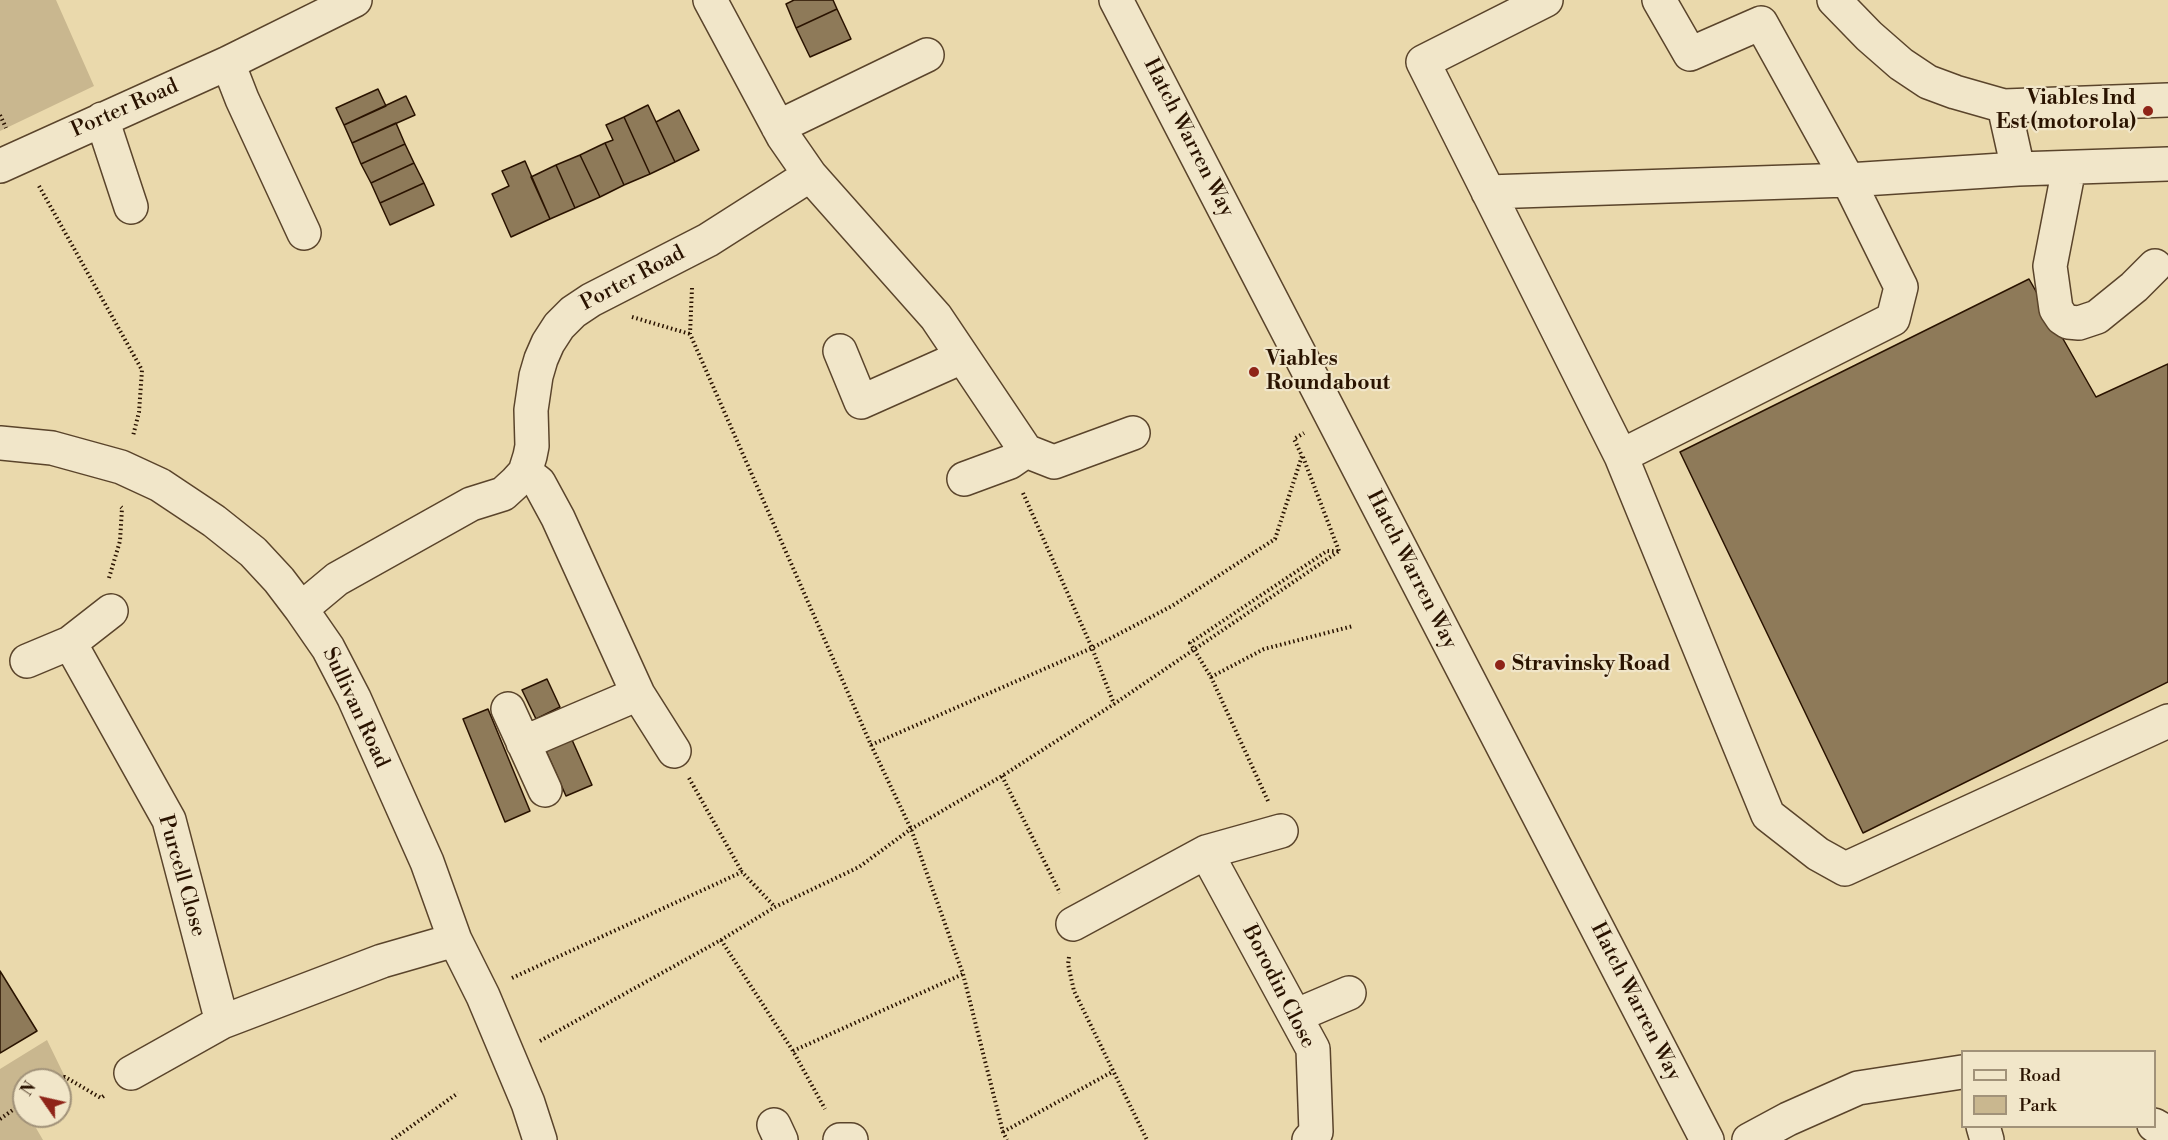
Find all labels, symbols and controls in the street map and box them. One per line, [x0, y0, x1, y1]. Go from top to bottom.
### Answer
street label: Hatch Warren Way [1137, 55, 1239, 221]
street label: Porter Road [68, 74, 182, 144]
place label: Viables Ind Est (motorola) [1996, 86, 2136, 136]
marker: Viables Ind Est (motorola) [2141, 104, 2155, 118]
street label: Porter Road [577, 241, 689, 317]
place label: Viables Roundabout [1266, 347, 1390, 397]
marker: Viables Roundabout [1247, 365, 1261, 379]
street label: Hatch Warren Way [1360, 487, 1462, 653]
street label: Sullivan Road [316, 644, 394, 772]
place label: Stravinsky Road [1512, 652, 1671, 678]
marker: Stravinsky Road [1493, 658, 1507, 672]
street label: Purcell Close [152, 812, 210, 940]
street label: Hatch Warren Way [1584, 919, 1686, 1085]
street label: Borodin Close [1236, 921, 1320, 1053]
legend [1961, 1050, 2156, 1128]
text: Road [2019, 1064, 2061, 1087]
north arrow [12, 1068, 72, 1128]
text: N [17, 1078, 41, 1100]
text: Park [2019, 1094, 2056, 1117]

